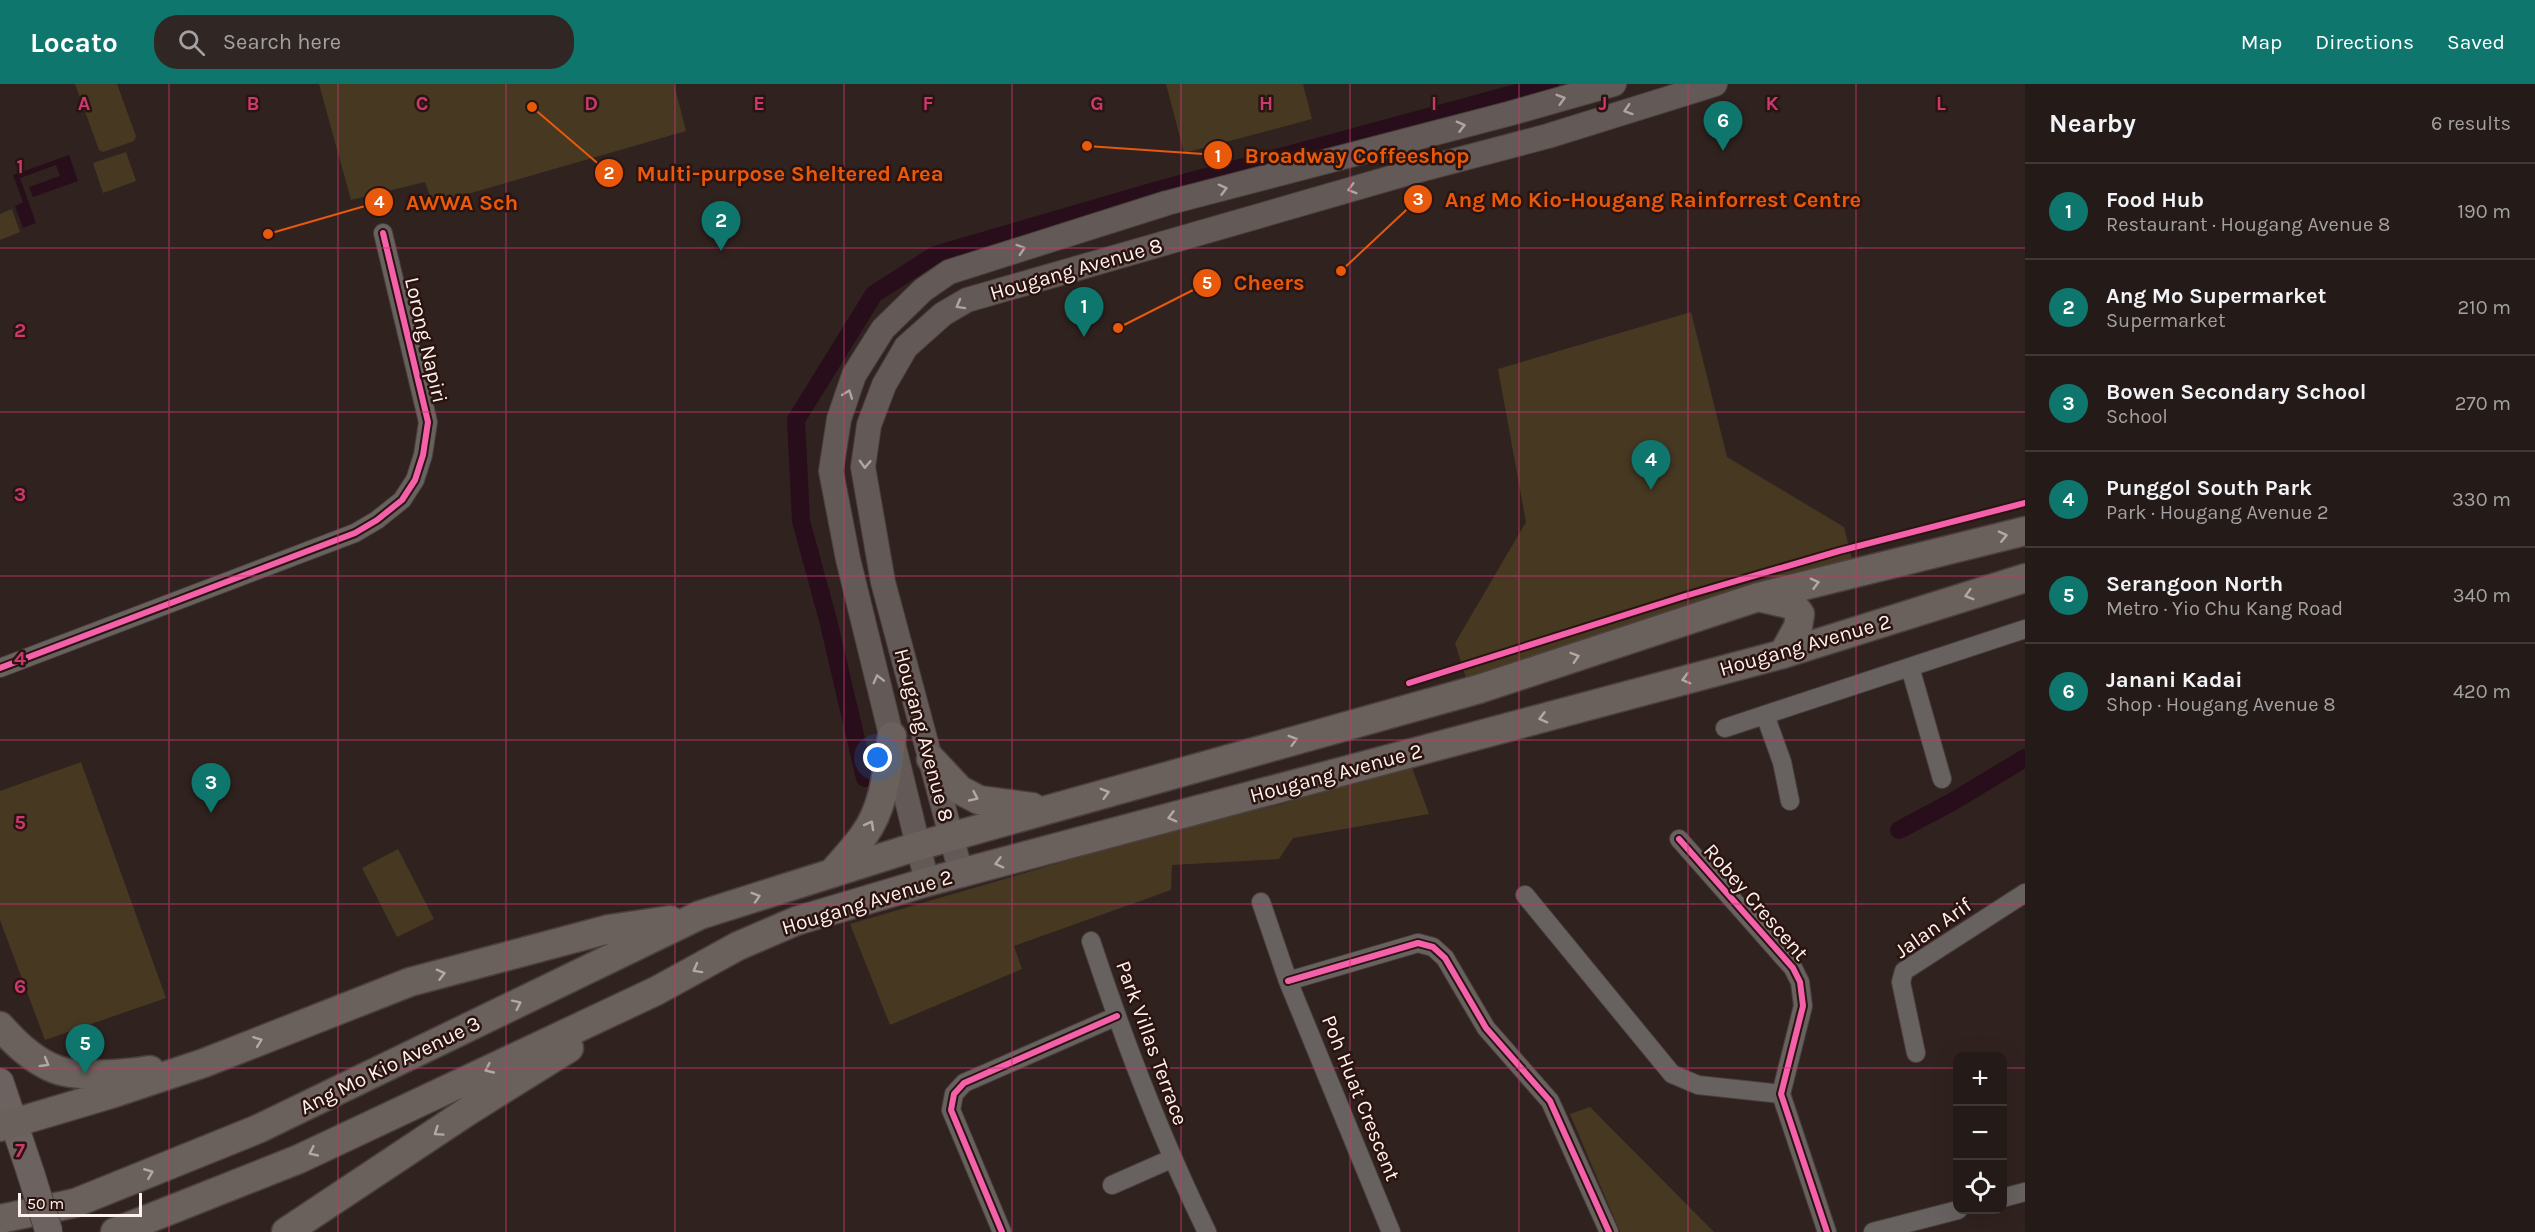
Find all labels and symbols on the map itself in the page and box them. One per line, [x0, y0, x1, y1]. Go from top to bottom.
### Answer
text: A [78, 92, 91, 115]
text: B [247, 92, 259, 115]
text: C [416, 92, 428, 115]
text: D [584, 92, 598, 115]
text: E [753, 92, 765, 115]
text: F [923, 92, 934, 115]
text: G [1090, 92, 1104, 115]
text: H [1259, 92, 1273, 115]
text: I [1431, 92, 1437, 115]
text: J [1599, 92, 1607, 115]
text: K [1765, 92, 1779, 115]
text: L [1936, 92, 1946, 115]
one-way arrow [1555, 94, 1566, 106]
pin: 6 [1704, 101, 1742, 151]
one-way arrow [1623, 103, 1634, 115]
one-way arrow [1456, 121, 1466, 134]
callout: Broadway Coffeeshop [1203, 135, 1482, 175]
text: Broadway Coffeeshop [1245, 143, 1469, 169]
text: 1 [1215, 145, 1221, 167]
callout: Multi-purpose Sheltered Area [594, 153, 955, 193]
text: 1 [16, 155, 24, 178]
text: Multi-purpose Sheltered Area [636, 161, 944, 187]
text: 2 [604, 162, 614, 184]
callout: Ang Mo Kio-Hougang Rainforrest Centre [1403, 179, 1873, 219]
callout: AWWA Sch [364, 182, 530, 222]
one-way arrow [1347, 182, 1358, 194]
one-way arrow [1218, 183, 1228, 196]
text: Ang Mo Kio-Hougang Rainforrest Centre [1445, 187, 1861, 213]
text: 3 [1412, 188, 1424, 210]
text: AWWA Sch [406, 190, 518, 216]
text: 4 [374, 191, 385, 213]
pin: 2 [702, 202, 740, 251]
street label: Hougang Avenue 8 [987, 233, 1165, 305]
one-way arrow [1015, 244, 1026, 257]
callout: Cheers [1192, 263, 1317, 303]
text: Cheers [1233, 270, 1305, 296]
text: 5 [1202, 272, 1212, 294]
street label: Lorong Napiri [400, 275, 452, 405]
pin: 1 [1064, 288, 1104, 337]
one-way arrow [956, 298, 966, 309]
text: 2 [14, 319, 26, 342]
one-way arrow [840, 389, 853, 400]
pin: 4 [1632, 440, 1670, 490]
one-way arrow [858, 460, 871, 469]
text: 3 [14, 483, 26, 506]
one-way arrow [1998, 530, 2008, 543]
one-way arrow [1810, 577, 1820, 590]
one-way arrow [1964, 588, 1975, 600]
street label: Hougang Avenue 2 [1716, 609, 1894, 681]
street label: Hougang Avenue 8 [889, 646, 959, 824]
text: 4 [14, 647, 26, 670]
one-way arrow [1569, 652, 1580, 665]
one-way arrow [1681, 672, 1691, 685]
one-way arrow [873, 675, 886, 685]
one-way arrow [1538, 710, 1548, 723]
one-way arrow [1288, 734, 1298, 747]
street label: Hougang Avenue 2 [1247, 738, 1425, 808]
your location [863, 743, 892, 772]
pin: 3 [192, 764, 230, 813]
one-way arrow [1099, 788, 1110, 800]
one-way arrow [968, 789, 979, 801]
one-way arrow [1167, 810, 1178, 822]
text: 5 [14, 811, 26, 834]
one-way arrow [862, 821, 874, 831]
street label: Robey Crescent [1699, 839, 1813, 965]
one-way arrow [994, 856, 1005, 868]
street label: Hougang Avenue 2 [779, 865, 955, 939]
one-way arrow [750, 892, 760, 904]
street label: Jalan Arif [1890, 892, 1977, 963]
street label: Park Villas Terrace [1111, 958, 1193, 1128]
one-way arrow [693, 961, 703, 973]
one-way arrow [436, 968, 446, 981]
text: 6 [14, 975, 26, 998]
one-way arrow [510, 999, 521, 1011]
street label: Ang Mo Kio Avenue 3 [296, 1011, 484, 1119]
street label: Poh Huat Crescent [1317, 1012, 1405, 1184]
pin: 5 [66, 1024, 104, 1074]
one-way arrow [252, 1036, 263, 1048]
one-way arrow [39, 1056, 49, 1067]
one-way arrow [485, 1062, 496, 1074]
one-way arrow [434, 1125, 445, 1136]
text: 7 [15, 1139, 25, 1162]
one-way arrow [308, 1145, 319, 1157]
one-way arrow [143, 1168, 154, 1180]
scale bar [18, 1190, 142, 1218]

